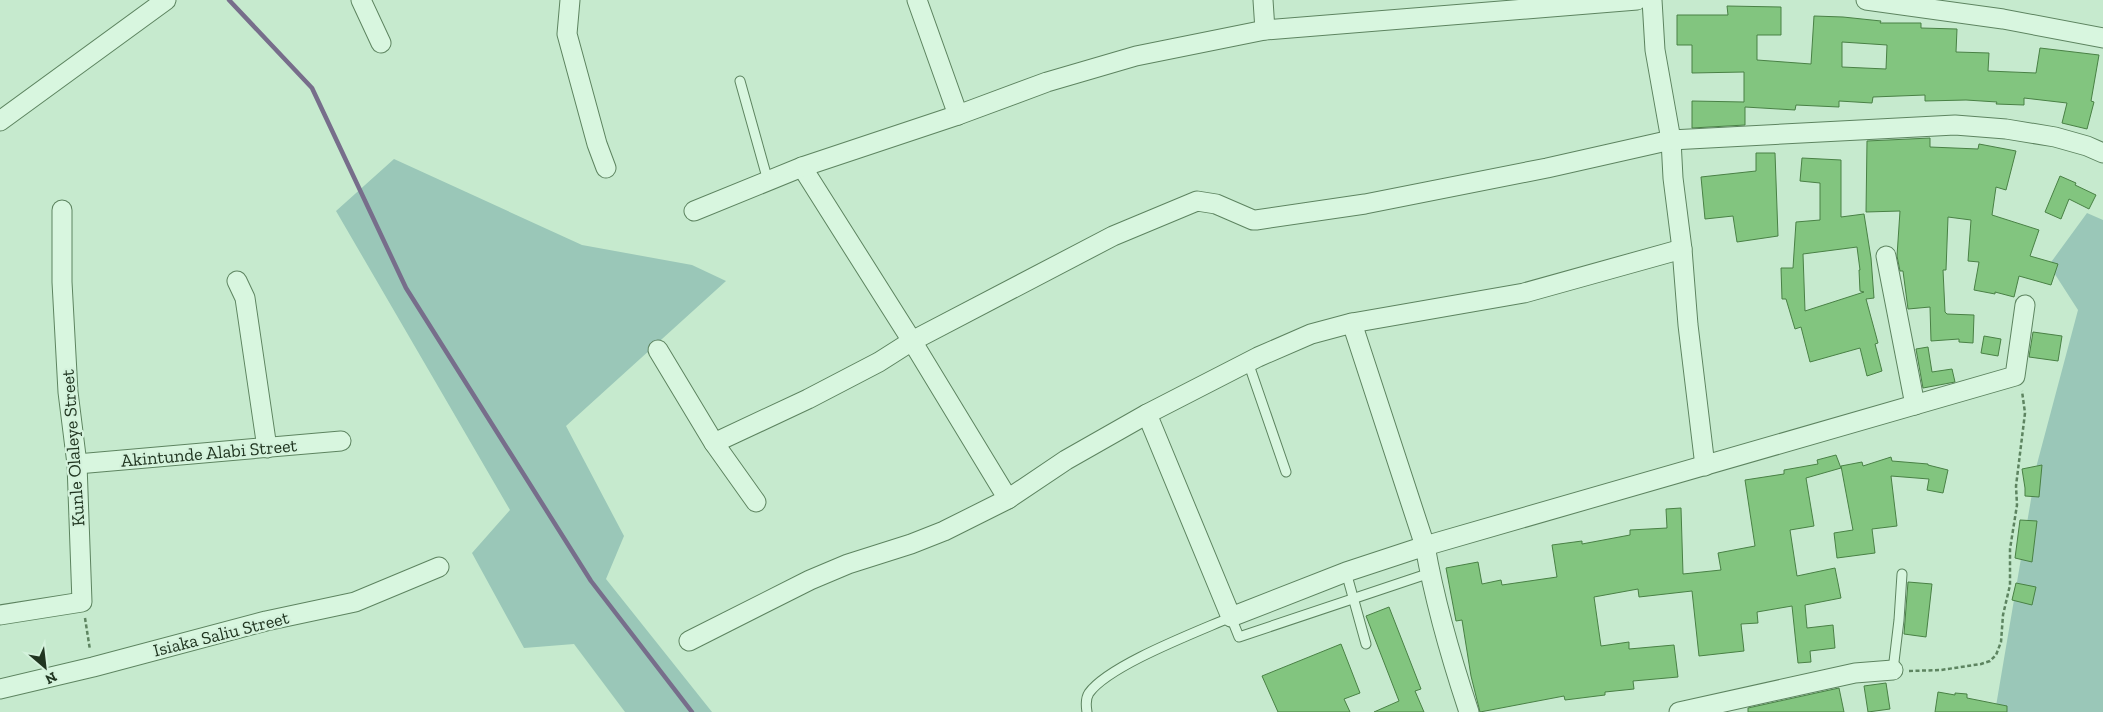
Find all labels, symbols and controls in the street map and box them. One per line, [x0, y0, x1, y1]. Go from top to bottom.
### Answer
street label: Kunle Olaleye Street [57, 368, 89, 527]
street label: Akintunde Alabi Street [120, 434, 298, 472]
street label: Isiaka Saliu Street [151, 606, 291, 662]
north arrow [20, 642, 70, 692]
text: N [42, 668, 60, 688]

